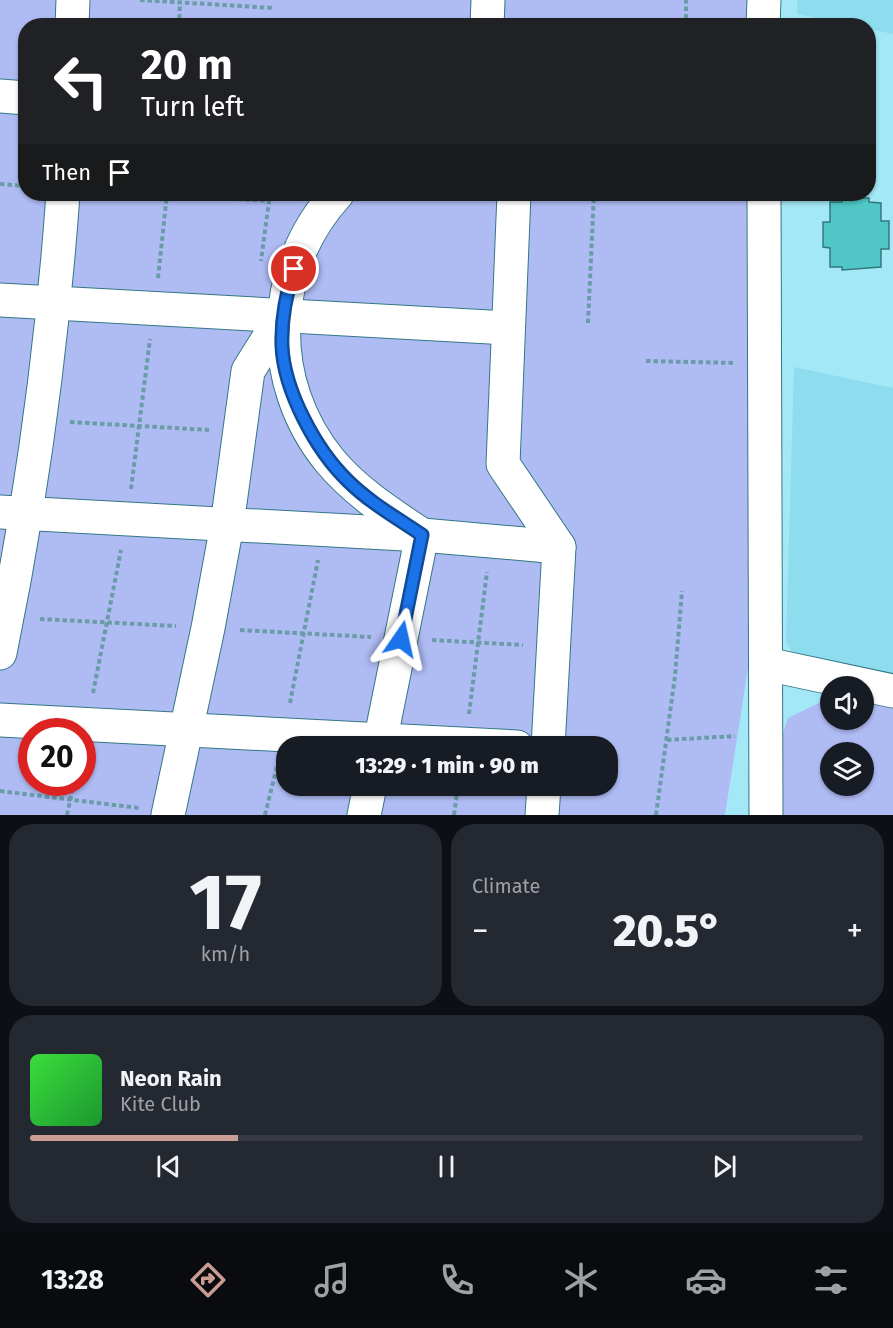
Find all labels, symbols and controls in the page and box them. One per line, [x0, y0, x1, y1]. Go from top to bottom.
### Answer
text: 20 m [141, 40, 233, 90]
icon: left [42, 42, 120, 120]
text: Turn left [141, 91, 244, 123]
icon: arrive [103, 156, 136, 189]
text: Then [42, 159, 91, 186]
pin [268, 243, 319, 294]
icon: arrive [277, 252, 310, 285]
position arrow [369, 607, 433, 671]
map controls [820, 676, 874, 796]
button: sound [820, 676, 874, 730]
speed limit sign: 20 [18, 718, 96, 796]
button: layers [820, 742, 874, 796]
text: 13:29 · 1 min · 90 m [355, 752, 539, 779]
text: 17 [189, 856, 262, 950]
text: Climate [472, 874, 540, 898]
text: 20.5° [613, 904, 722, 958]
text: − [472, 911, 489, 951]
text: + [847, 911, 863, 951]
text: km/h [201, 942, 250, 966]
text: Neon Rain [120, 1065, 222, 1092]
text: Kite Club [120, 1092, 201, 1116]
icon: previous [152, 1150, 185, 1183]
icon: pause [430, 1150, 463, 1183]
icon: next [708, 1150, 741, 1183]
icon: directions [187, 1259, 229, 1301]
icon: music [311, 1259, 353, 1301]
icon: phone [436, 1259, 478, 1301]
icon: climate [560, 1259, 602, 1301]
icon: car [685, 1259, 727, 1301]
icon: filters [810, 1259, 852, 1301]
text: 13:28 [41, 1264, 104, 1296]

